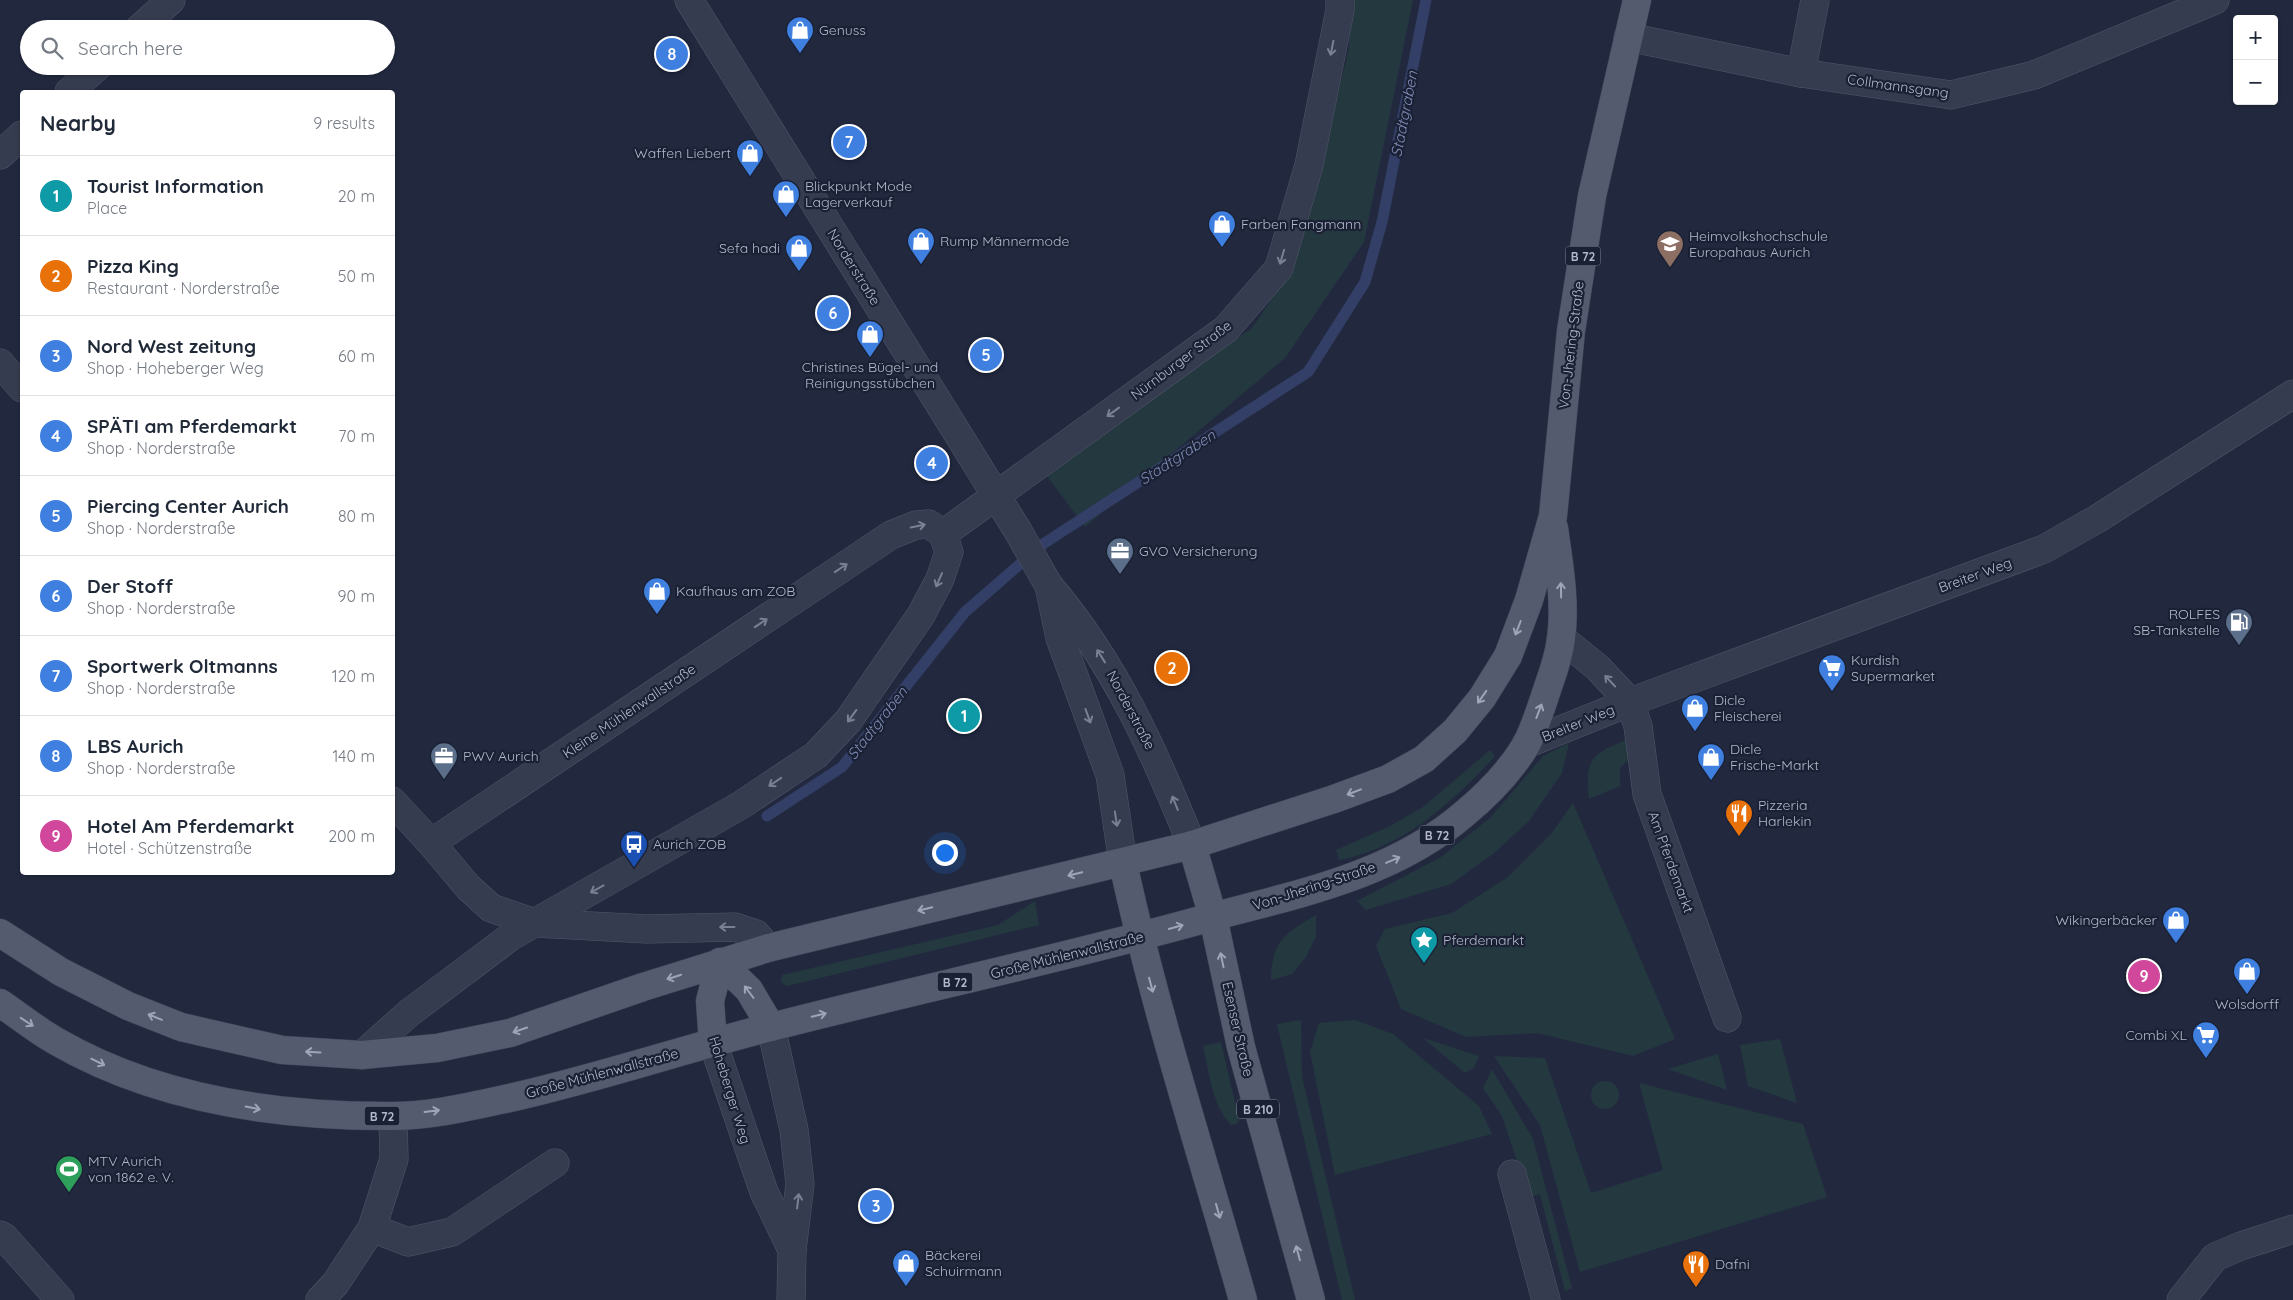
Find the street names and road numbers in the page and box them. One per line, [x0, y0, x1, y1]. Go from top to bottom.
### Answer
street label: Collmannsgang [1846, 70, 1950, 102]
street label: Norderstraße [823, 225, 885, 309]
road number: B 72 [1566, 247, 1600, 266]
street label: Von-Jhering-Straße [1554, 280, 1588, 410]
street label: Nürnburger Straße [1127, 316, 1235, 404]
street label: Breiter Weg [1936, 553, 2014, 597]
street label: Kleine Mühlenwallstraße [559, 660, 699, 762]
street label: Norderstraße [1103, 667, 1159, 753]
street label: Breiter Weg [1539, 700, 1617, 746]
street label: Am Pferdemarkt [1644, 809, 1698, 916]
road number: B 72 [1420, 826, 1454, 844]
street label: Von-Jhering-Straße [1250, 858, 1378, 914]
street label: Große Mühlenwallstraße [989, 927, 1145, 983]
road number: B 72 [938, 972, 972, 992]
street label: Esenser Straße [1218, 980, 1258, 1078]
street label: Hoheberger Weg [705, 1034, 755, 1146]
street label: Große Mühlenwallstraße [524, 1044, 680, 1102]
road number: B 210 [1237, 1100, 1279, 1118]
road number: B 72 [364, 1106, 400, 1126]

